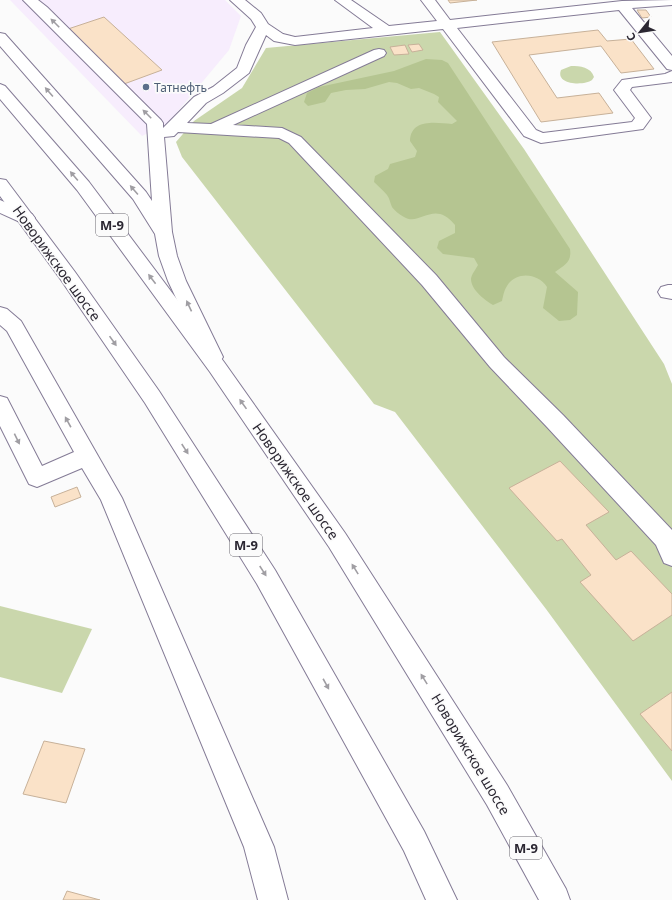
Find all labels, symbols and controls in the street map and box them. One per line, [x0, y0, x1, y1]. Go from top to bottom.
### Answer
north arrow [620, 12, 660, 52]
one-way arrow [50, 18, 60, 28]
text: С [623, 30, 639, 44]
place label: Татнефть [154, 79, 207, 96]
marker: Татнефть [141, 82, 151, 92]
one-way arrow [44, 87, 53, 97]
one-way arrow [142, 110, 152, 119]
one-way arrow [70, 170, 79, 181]
one-way arrow [130, 185, 139, 195]
street label: Новорижское шоссе [9, 201, 105, 325]
road number: М-9 [96, 214, 128, 236]
one-way arrow [148, 274, 157, 285]
one-way arrow [186, 301, 192, 312]
one-way arrow [109, 336, 117, 347]
one-way arrow [239, 399, 247, 409]
one-way arrow [64, 416, 71, 428]
street label: Новорижское шоссе [249, 419, 344, 543]
one-way arrow [14, 433, 20, 445]
one-way arrow [181, 444, 189, 455]
road number: М-9 [230, 534, 262, 556]
one-way arrow [352, 563, 359, 575]
one-way arrow [259, 565, 266, 577]
one-way arrow [421, 673, 428, 685]
one-way arrow [323, 678, 330, 690]
street label: Новорижское шоссе [427, 690, 515, 818]
road number: М-9 [510, 837, 542, 859]

